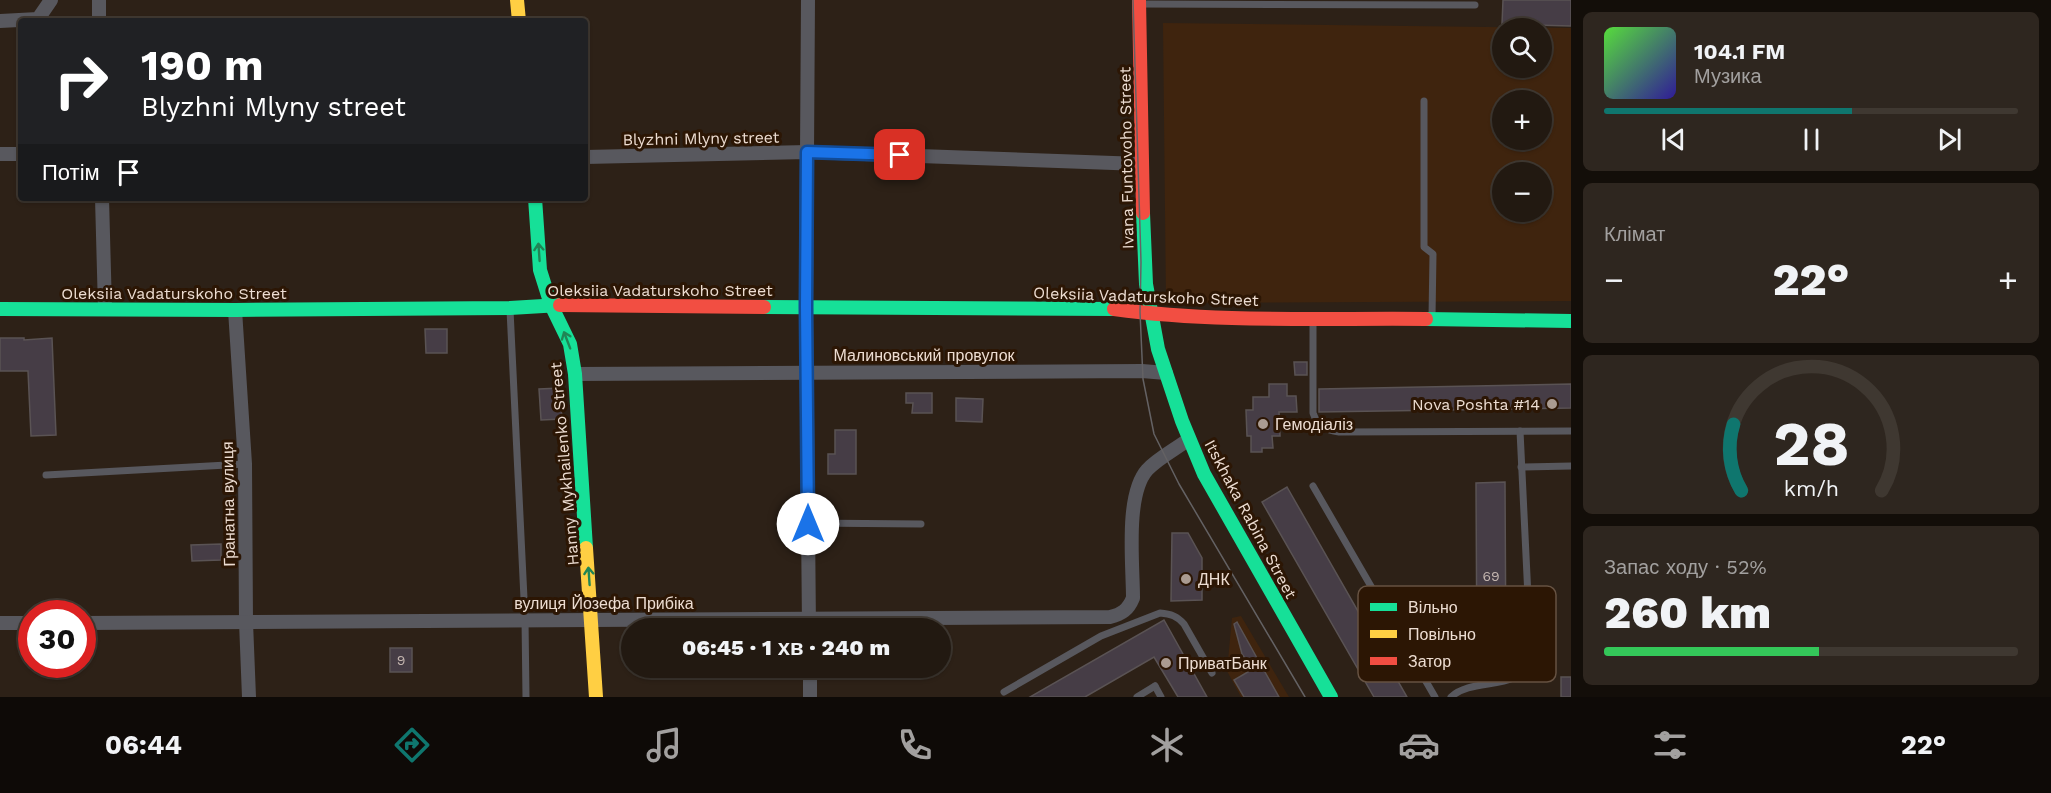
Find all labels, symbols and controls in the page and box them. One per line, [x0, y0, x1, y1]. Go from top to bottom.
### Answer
map controls [1492, 18, 1552, 222]
button: search [1492, 18, 1552, 78]
text: 104.1 FM [1694, 39, 1785, 64]
text: 190 m [141, 41, 264, 90]
icon: right [42, 42, 120, 120]
text: Музика [1694, 64, 1762, 88]
street label: Ivana Funtovoho Street [1115, 67, 1138, 249]
button: + [1492, 90, 1552, 150]
text: Blyzhni Mlyny street [141, 91, 406, 123]
icon: previous [1657, 123, 1690, 156]
icon: pause [1795, 123, 1828, 156]
icon: next [1933, 123, 1966, 156]
street label: Blyzhni Mlyny street [622, 128, 780, 149]
pin [874, 129, 925, 180]
icon: arrive [883, 138, 916, 171]
icon: arrive [112, 156, 145, 189]
text: Потім [42, 160, 100, 185]
button: − [1492, 162, 1552, 222]
text: Клімат [1604, 222, 1665, 246]
one-way arrow [533, 243, 544, 263]
text: 22° [1773, 253, 1849, 306]
text: − [1604, 260, 1624, 299]
text: + [1998, 260, 2018, 299]
street label: Oleksiia Vadaturskoho Street [547, 281, 773, 300]
street label: Oleksiia Vadaturskoho Street [1033, 283, 1259, 310]
street label: Oleksiia Vadaturskoho Street [61, 284, 287, 303]
one-way arrow [561, 332, 572, 350]
street label: Малиновський провулок [833, 346, 1016, 365]
street label: Hanny Mykhailenko Street [546, 361, 583, 566]
place label: Nova Poshta #14 [1412, 395, 1540, 414]
marker: Nova Poshta #14 [1545, 397, 1559, 411]
text: 28 [1773, 407, 1849, 480]
place label: Гемодіаліз [1275, 415, 1353, 434]
marker: Гемодіаліз [1256, 417, 1270, 431]
street label: Itskhaka Rabina Street [1201, 437, 1301, 602]
street label: Гранатна вулиця [218, 441, 239, 567]
text: km/h [1783, 477, 1839, 502]
position arrow [776, 492, 840, 556]
text: Запас ходу · 52% [1604, 555, 1767, 579]
one-way arrow [584, 566, 595, 586]
house number: 69 [1482, 568, 1500, 584]
place label: ДНК [1198, 570, 1230, 589]
marker: ДНК [1179, 572, 1193, 586]
legend [1358, 586, 1556, 682]
text: 260 km [1604, 586, 1771, 639]
street label: вулиця Йозефа Прибіка [514, 594, 694, 613]
text: Вільно [1408, 598, 1458, 617]
speed limit sign: 30 [18, 600, 96, 678]
text: Повільно [1408, 625, 1476, 644]
text: 06:45 · 1 хв · 240 m [682, 635, 890, 660]
house number: 9 [397, 652, 405, 668]
text: Затор [1408, 652, 1451, 671]
place label: ПриватБанк [1178, 654, 1268, 673]
marker: ПриватБанк [1159, 656, 1173, 670]
icon: directions [391, 724, 433, 766]
icon: music [643, 724, 685, 766]
icon: phone [894, 724, 936, 766]
icon: climate [1146, 724, 1188, 766]
icon: car [1398, 724, 1440, 766]
icon: filters [1649, 724, 1691, 766]
text: 06:44 [105, 729, 182, 761]
text: 22° [1901, 729, 1946, 761]

